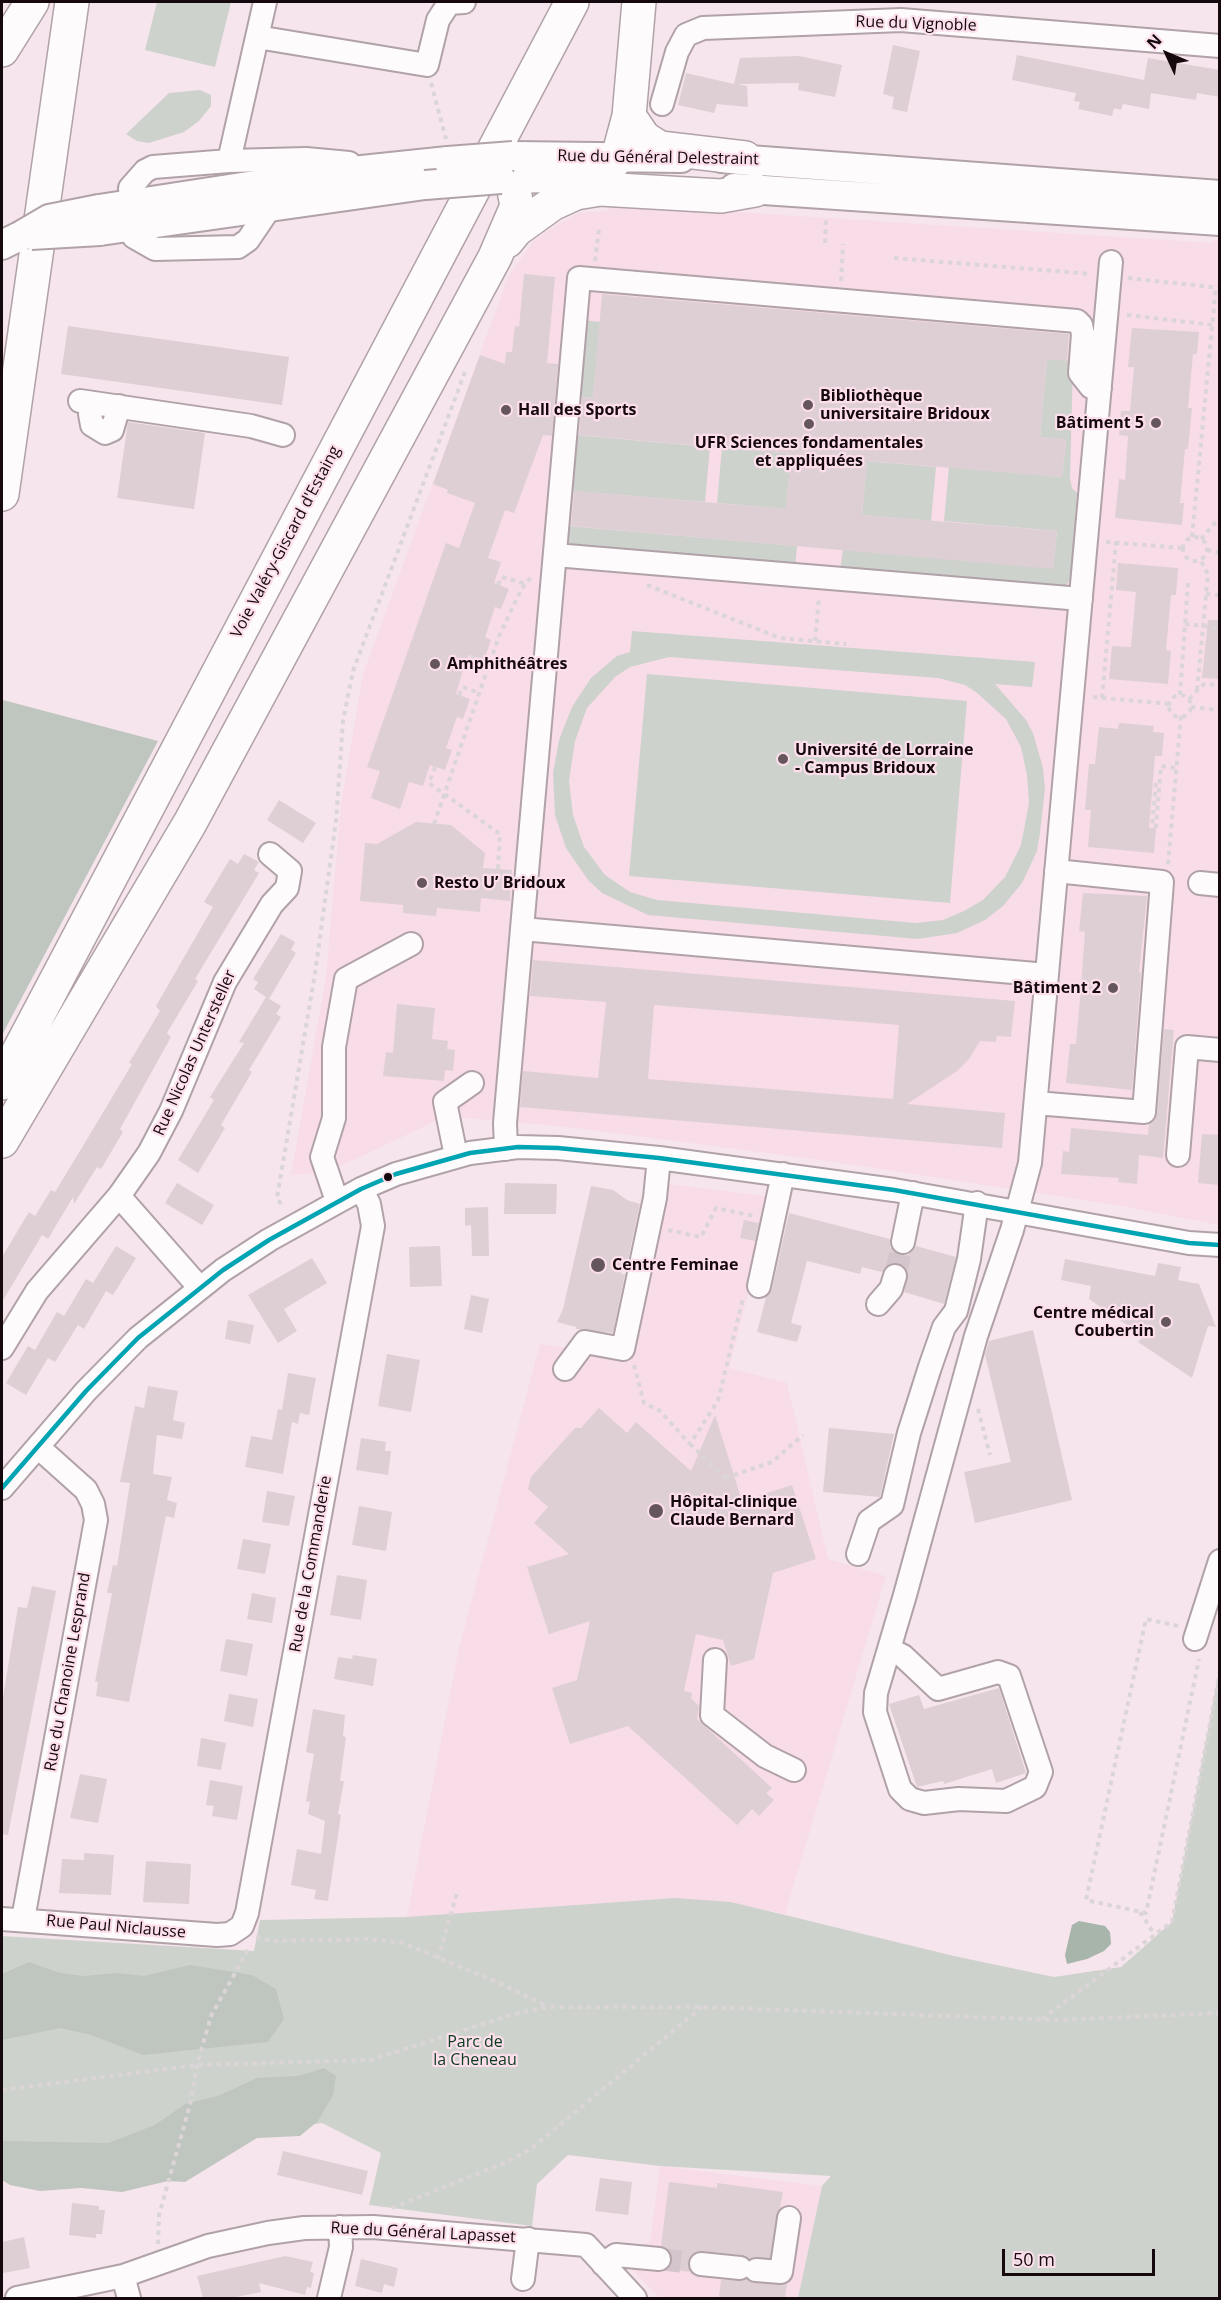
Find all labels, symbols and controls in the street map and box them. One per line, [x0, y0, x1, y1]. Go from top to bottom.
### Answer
street label: Rue du Vignoble [855, 12, 977, 36]
north arrow [1137, 24, 1197, 84]
text: N [1142, 29, 1166, 54]
street label: Rue du Général Delestraint [557, 147, 759, 169]
place label: Bibliothèque universitaire Bridoux [820, 386, 990, 424]
marker: Bibliothèque universitaire Bridoux [801, 398, 815, 412]
place label: Hall des Sports [518, 400, 637, 420]
marker: Hall des Sports [499, 403, 513, 417]
place label: Bâtiment 5 [1056, 413, 1144, 433]
marker: Bâtiment 5 [1149, 416, 1163, 430]
marker: UFR Sciences fondamentales et appliquées [802, 417, 816, 431]
place label: UFR Sciences fondamentales et appliquées [695, 433, 923, 471]
street label: Voie Valéry-Giscard d'Estaing [227, 443, 345, 641]
place label: Amphithéâtres [447, 654, 567, 674]
marker: Amphithéâtres [428, 657, 442, 671]
place label: Université de Lorraine - Campus Bridoux [795, 740, 973, 778]
marker: Université de Lorraine - Campus Bridoux [776, 752, 790, 766]
place label: Resto U’ Bridoux [434, 873, 565, 893]
marker: Resto U’ Bridoux [415, 876, 429, 890]
street label: Rue Nicolas Untersteller [150, 967, 240, 1139]
place label: Bâtiment 2 [1013, 978, 1101, 998]
marker: Bâtiment 2 [1106, 981, 1120, 995]
unlabelled marker [382, 1171, 394, 1183]
place label: Centre Feminae [612, 1255, 738, 1275]
marker: Centre Feminae [589, 1256, 607, 1274]
place label: Centre médical Coubertin [1033, 1303, 1154, 1341]
marker: Centre médical Coubertin [1159, 1315, 1173, 1329]
street label: Rue de la Commanderie [286, 1474, 336, 1654]
place label: Hôpital-clinique Claude Bernard [670, 1492, 797, 1530]
marker: Hôpital-clinique Claude Bernard [647, 1502, 665, 1520]
street label: Rue du Chanoine Lesprand [41, 1571, 95, 1773]
street label: Rue Paul Niclausse [45, 1911, 187, 1943]
park label: Parc de la Cheneau [433, 2032, 517, 2070]
street label: Rue du Général Lapasset [330, 2219, 516, 2247]
scale bar [1005, 2237, 1158, 2275]
text: 50 m [1013, 2247, 1055, 2271]

